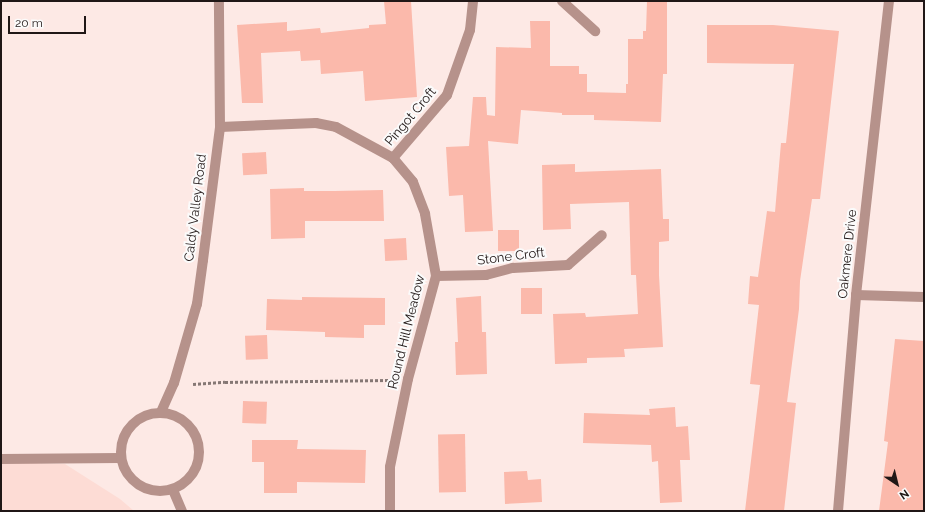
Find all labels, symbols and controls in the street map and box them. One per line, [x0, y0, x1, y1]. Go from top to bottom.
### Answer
scale bar [10, 8, 88, 34]
text: 20 m [15, 16, 43, 30]
street label: Pingot Croft [382, 85, 440, 149]
street label: Caldy Valley Road [182, 153, 210, 263]
street label: Oakmere Drive [836, 209, 860, 299]
street label: Stone Croft [476, 245, 546, 269]
street label: Round Hill Meadow [385, 273, 429, 391]
north arrow [877, 464, 917, 504]
text: N [897, 487, 911, 502]

